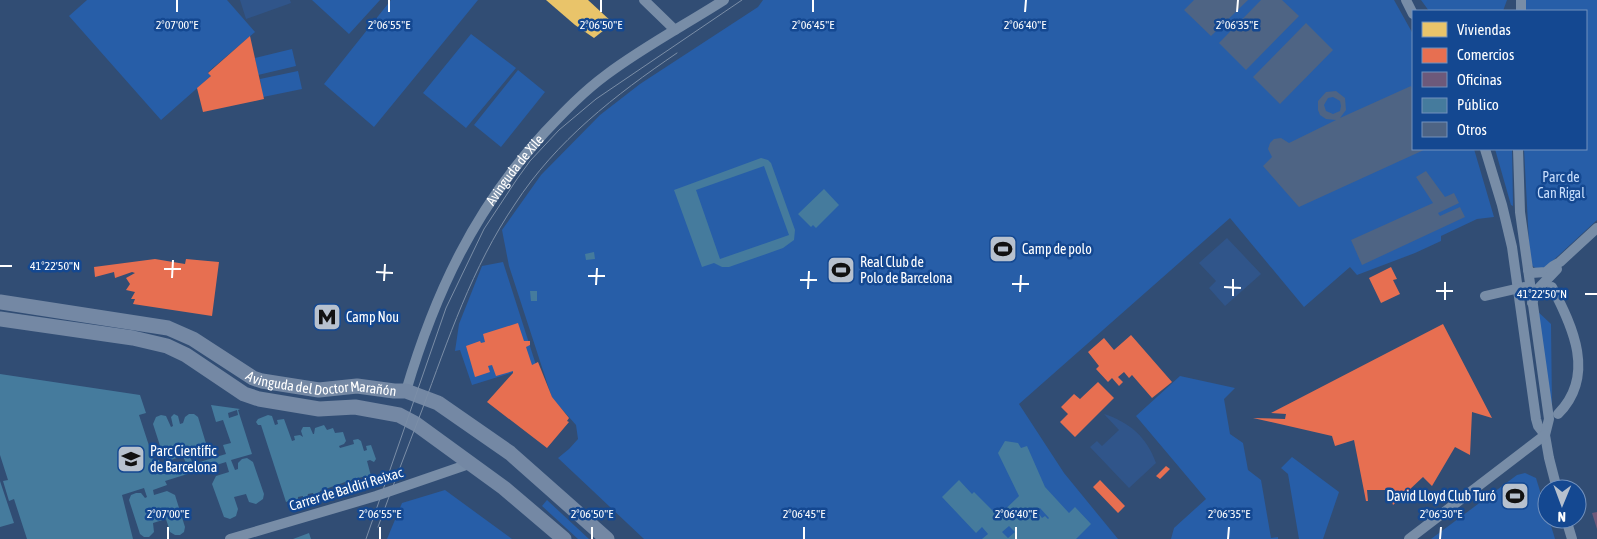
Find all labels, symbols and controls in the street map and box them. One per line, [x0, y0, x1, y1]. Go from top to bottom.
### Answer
legend [1412, 10, 1587, 150]
text: 2°07'00"E [156, 18, 198, 32]
text: 2°06'55"E [368, 18, 410, 32]
text: 2°06'50"E [580, 18, 622, 32]
text: 2°06'45"E [792, 18, 834, 32]
text: 2°06'40"E [1004, 18, 1046, 32]
text: 2°06'35"E [1216, 18, 1258, 32]
text: Viviendas [1457, 21, 1511, 38]
text: Comercios [1457, 46, 1514, 63]
text: Oficinas [1457, 71, 1502, 88]
text: Público [1457, 96, 1499, 113]
text: Otros [1457, 121, 1487, 138]
street label: Avinguda de Xile [482, 131, 547, 208]
park label: Parc de Can Rigal [1537, 169, 1585, 201]
sports icon: Camp de polo [988, 234, 1018, 264]
place label: Camp de polo [1022, 241, 1092, 257]
place label: Real Club de Polo de Barcelona [860, 254, 953, 286]
sports icon: Real Club de Polo de Barcelona [826, 255, 856, 285]
text: 41°22'50"N [30, 259, 80, 273]
text: 41°22'50"N [1517, 287, 1567, 301]
metro station icon: Camp Nou [312, 302, 342, 332]
place label: Camp Nou [346, 309, 399, 325]
street label: Avinguda del Doctor Marañón [243, 368, 397, 399]
place label: Parc Científic de Barcelona [150, 443, 217, 475]
school or university icon: Parc Científic de Barcelona [116, 444, 146, 474]
street label: Carrer de Baldiri Reixac [287, 464, 406, 514]
north arrow [1537, 479, 1587, 529]
sports icon: David Lloyd Club Turó [1500, 481, 1530, 511]
place label: David Lloyd Club Turó [1386, 488, 1496, 504]
text: 2°07'00"E [147, 507, 189, 521]
text: 2°06'55"E [359, 507, 401, 521]
text: 2°06'50"E [571, 507, 613, 521]
text: 2°06'45"E [783, 507, 825, 521]
text: 2°06'40"E [995, 507, 1037, 521]
text: 2°06'35"E [1208, 507, 1250, 521]
text: 2°06'30"E [1420, 507, 1462, 521]
text: N [1558, 509, 1566, 525]

